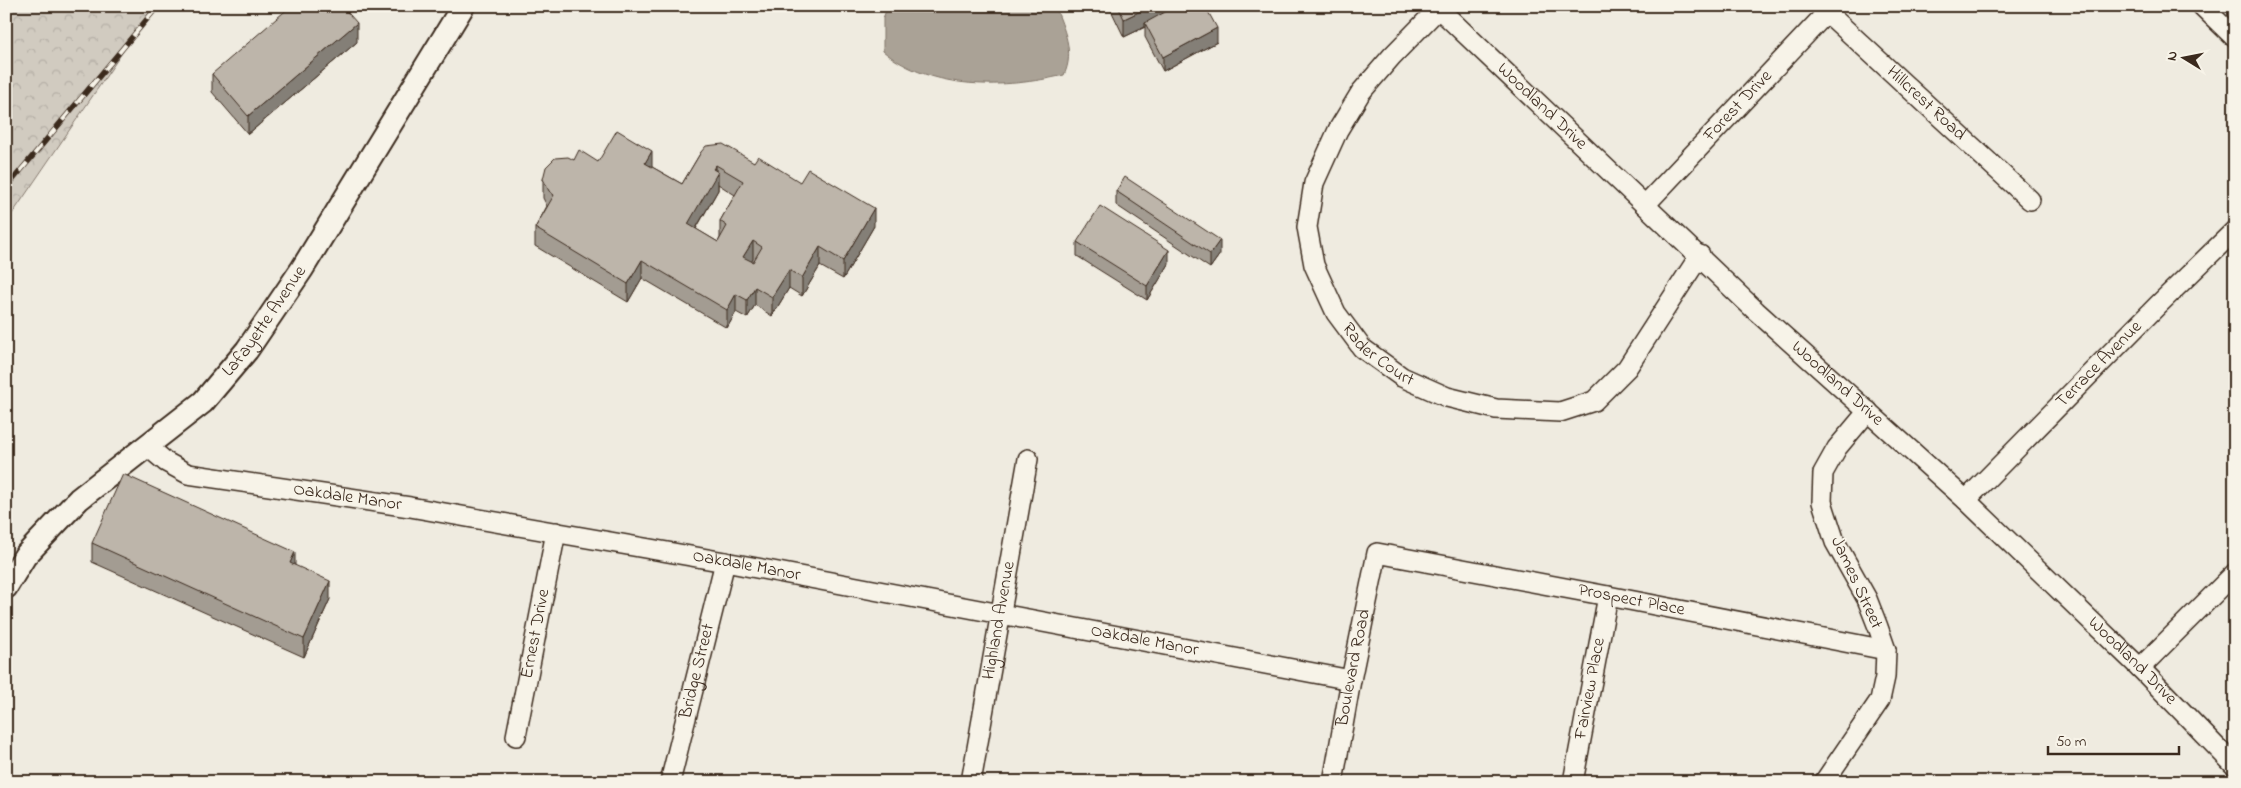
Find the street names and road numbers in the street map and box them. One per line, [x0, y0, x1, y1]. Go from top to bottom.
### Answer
street label: Woodland Drive [1490, 57, 1594, 157]
street label: Hillcrest Road [1880, 60, 1971, 147]
street label: Forest Drive [1697, 64, 1780, 149]
street label: Lafayette Avenue [216, 260, 314, 383]
street label: Terrace Avenue [2050, 314, 2149, 414]
street label: Rader Court [1335, 318, 1418, 394]
street label: Woodland Drive [1785, 335, 1890, 433]
street label: Oakdale Manor [291, 477, 404, 519]
street label: James Street [1823, 532, 1889, 634]
street label: Oakdale Manor [690, 544, 803, 589]
street label: Highland Avenue [976, 558, 1023, 682]
street label: Prospect Place [1576, 578, 1688, 624]
street label: Ernest Drive [515, 586, 558, 681]
street label: Boulevard Road [1330, 607, 1378, 730]
street label: Woodland Drive [2081, 611, 2183, 712]
street label: Oakdale Manor [1088, 618, 1201, 664]
street label: Bridge Street [673, 621, 722, 723]
street label: Fairview Place [1568, 635, 1613, 743]

